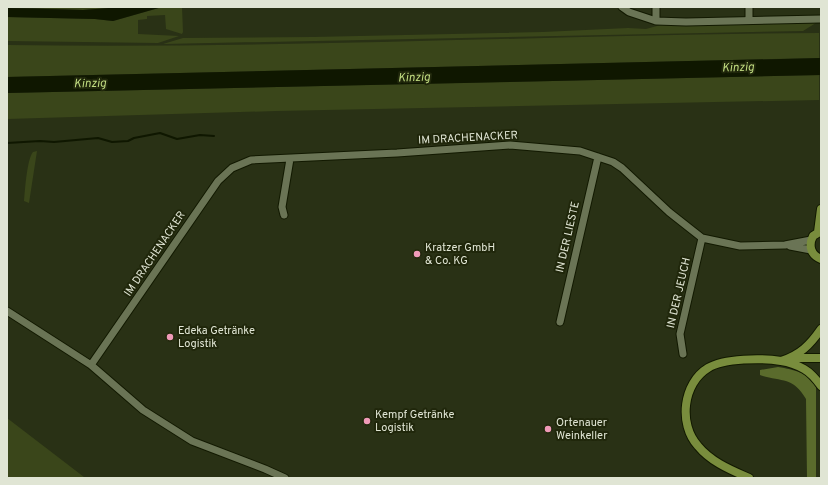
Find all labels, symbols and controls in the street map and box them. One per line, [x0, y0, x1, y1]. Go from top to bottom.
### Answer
water label: Kinzig [722, 59, 755, 77]
water label: Kinzig [398, 69, 431, 87]
water label: Kinzig [74, 76, 107, 92]
street label: IM DRACHENACKER [418, 128, 518, 148]
street label: IN DER LIESTE [553, 200, 583, 274]
street label: IM DRACHENACKER [121, 209, 189, 299]
place label: Kratzer GmbH & Co. KG [425, 241, 495, 268]
marker: Kratzer GmbH & Co. KG [412, 249, 422, 259]
street label: IN DER JEUCH [664, 256, 694, 330]
place label: Edeka Getränke Logistik [178, 324, 255, 351]
marker: Edeka Getränke Logistik [165, 332, 175, 342]
place label: Kempf Getränke Logistik [375, 408, 454, 435]
marker: Kempf Getränke Logistik [362, 416, 372, 426]
place label: Ortenauer Weinkeller [556, 416, 608, 443]
marker: Ortenauer Weinkeller [543, 424, 553, 434]

